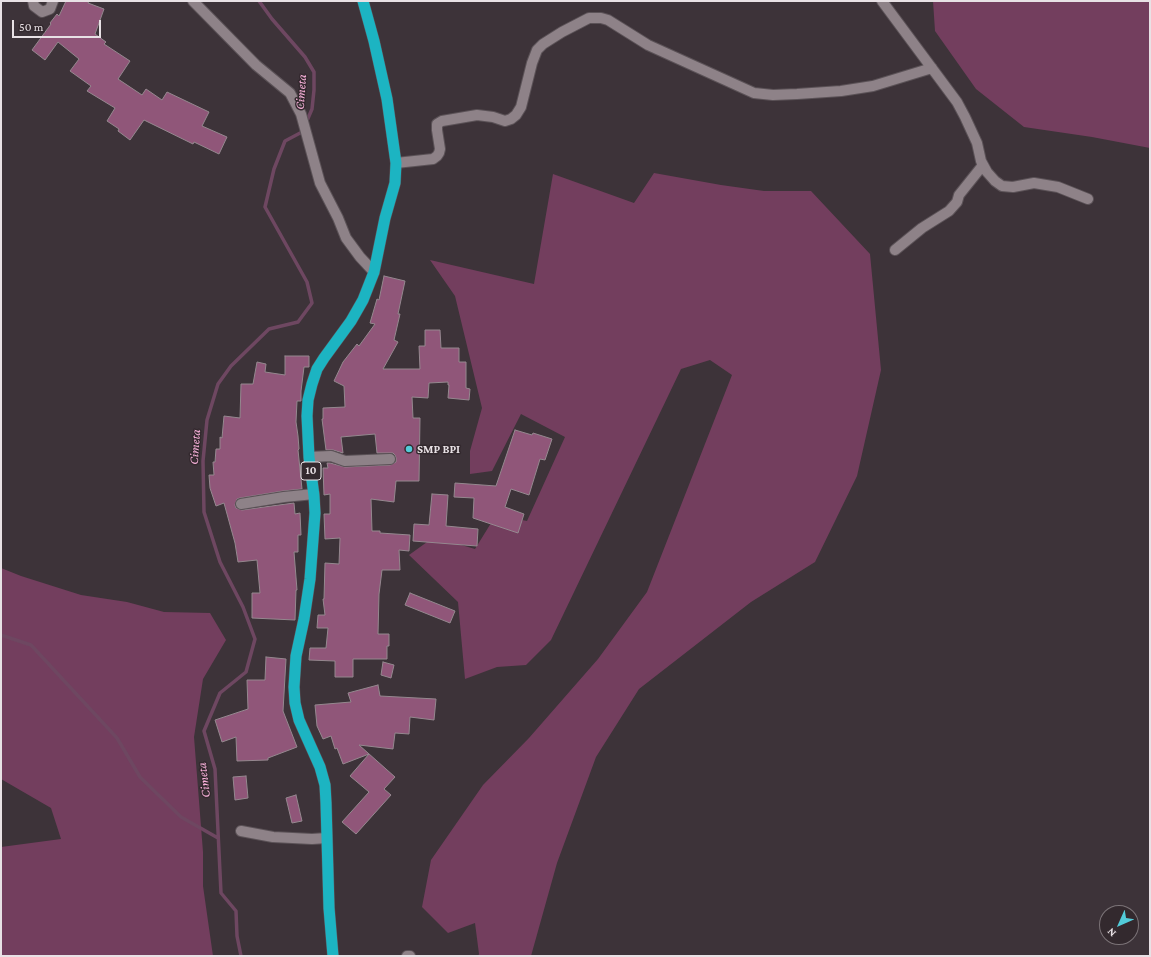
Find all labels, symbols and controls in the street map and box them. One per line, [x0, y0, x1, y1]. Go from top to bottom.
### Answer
scale bar [14, 12, 103, 38]
text: 50 m [19, 20, 43, 34]
water label: Cimeta [292, 74, 310, 110]
water label: Cimeta [186, 429, 204, 465]
place label: SMP BPI [417, 442, 460, 456]
marker: SMP BPI [404, 444, 414, 454]
road number: 10 [301, 462, 321, 480]
water label: Cimeta [194, 761, 214, 799]
north arrow [1099, 905, 1139, 945]
text: N [1104, 926, 1118, 940]

